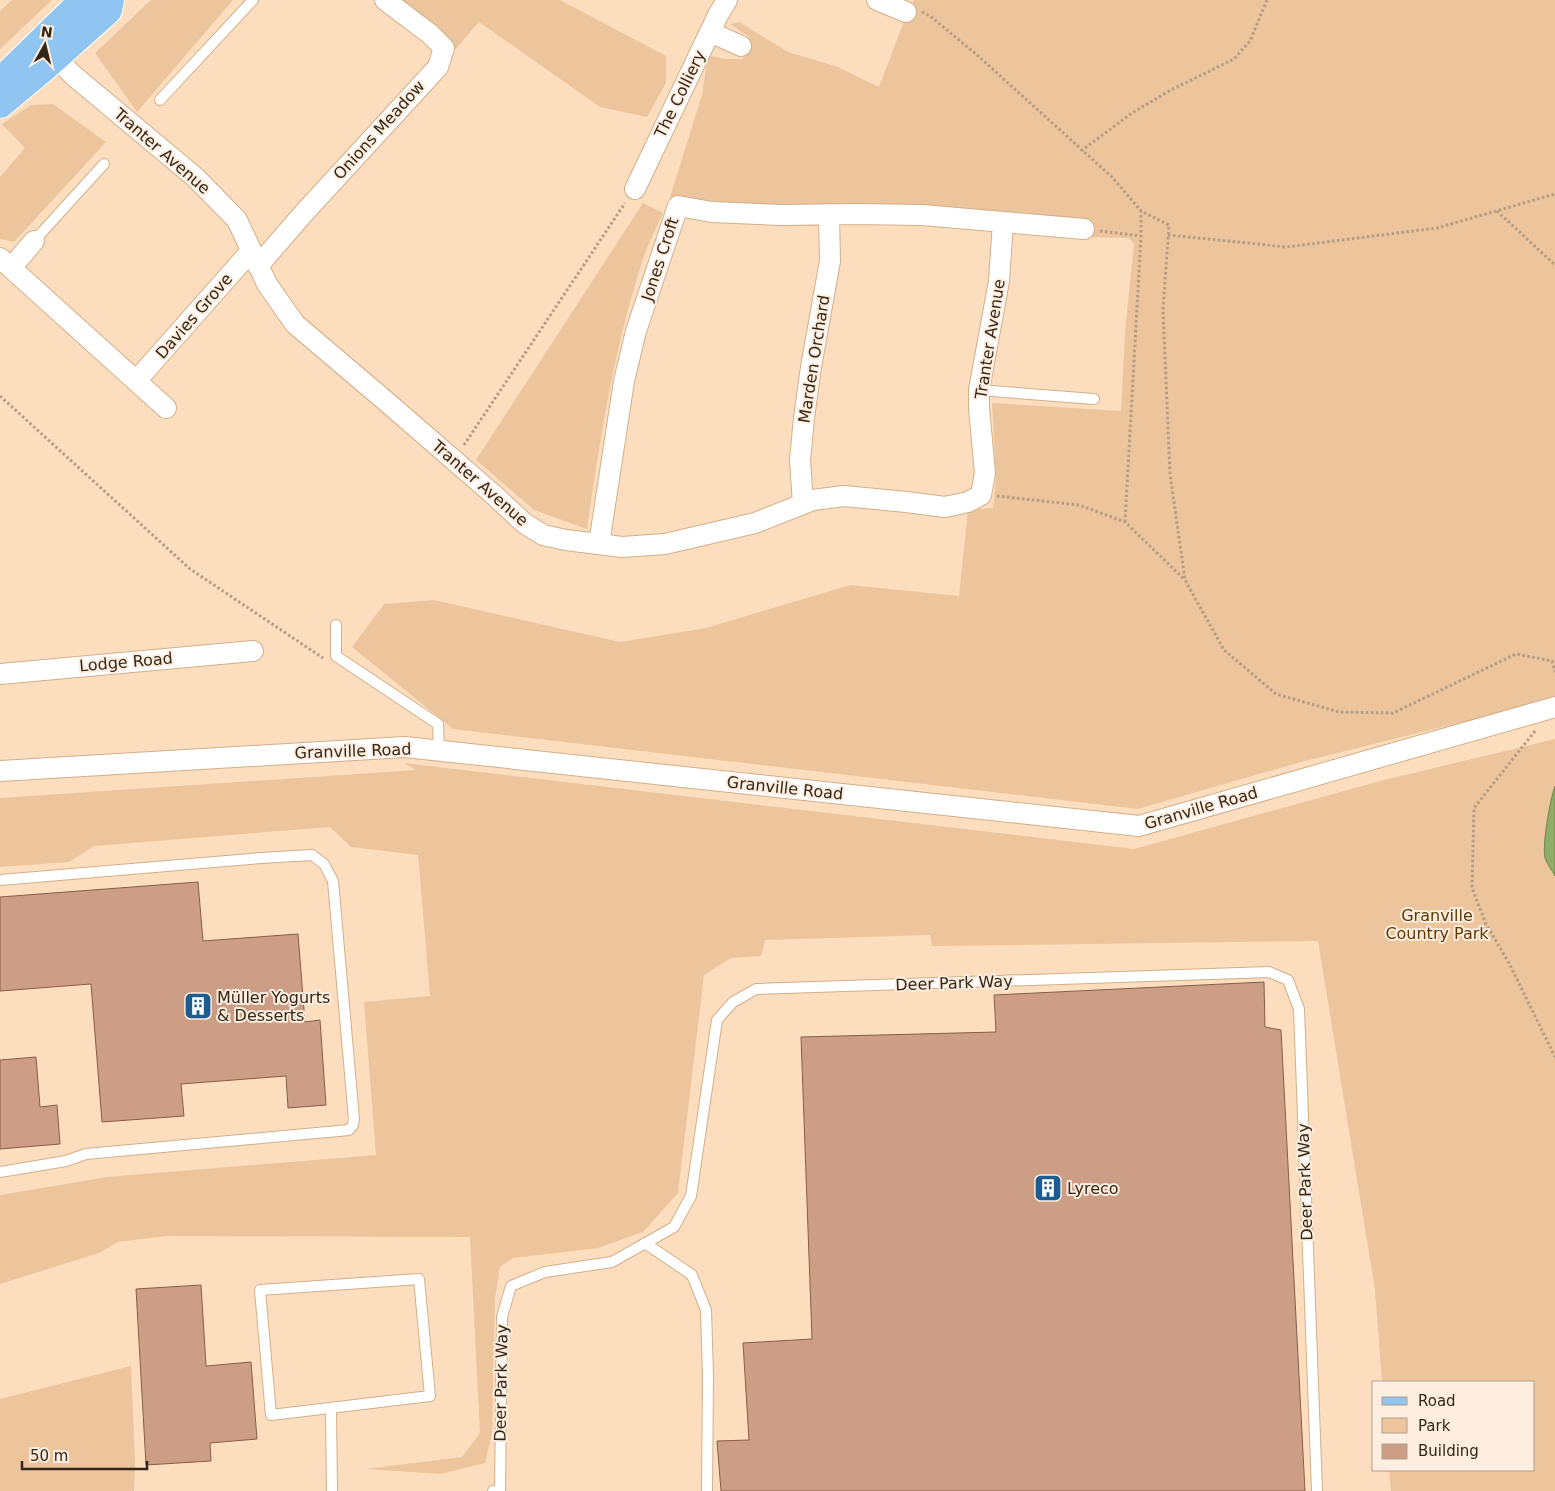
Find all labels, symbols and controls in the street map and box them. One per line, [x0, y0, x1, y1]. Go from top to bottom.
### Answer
north arrow [20, 20, 70, 70]
text: N [40, 23, 54, 41]
street label: The Colliery [650, 47, 709, 142]
street label: Onions Meadow [329, 76, 429, 184]
street label: Tranter Avenue [109, 103, 214, 198]
street label: Jones Croft [637, 215, 682, 304]
street label: Davies Grove [152, 269, 236, 363]
street label: Tranter Avenue [971, 278, 1009, 401]
street label: Marden Orchard [795, 294, 833, 424]
street label: Tranter Avenue [427, 435, 532, 530]
street label: Lodge Road [78, 648, 174, 676]
street label: Granville Road [294, 739, 412, 763]
street label: Granville Road [726, 772, 844, 804]
street label: Granville Road [1142, 783, 1260, 833]
park label: Granville Country Park [1385, 906, 1489, 943]
street label: Deer Park Way [895, 971, 1013, 995]
place label: Müller Yogurts & Desserts [217, 988, 330, 1025]
building icon: Müller Yogurts & Desserts [183, 991, 213, 1021]
street label: Deer Park Way [1293, 1123, 1317, 1241]
building icon: Lyreco [1033, 1173, 1063, 1203]
place label: Lyreco [1067, 1179, 1119, 1198]
street label: Deer Park Way [490, 1324, 512, 1442]
legend [1372, 1381, 1535, 1471]
text: Road [1418, 1392, 1456, 1410]
text: Park [1418, 1417, 1451, 1435]
scale bar [22, 1438, 148, 1470]
text: Building [1418, 1442, 1479, 1460]
text: 50 m [30, 1447, 68, 1465]

